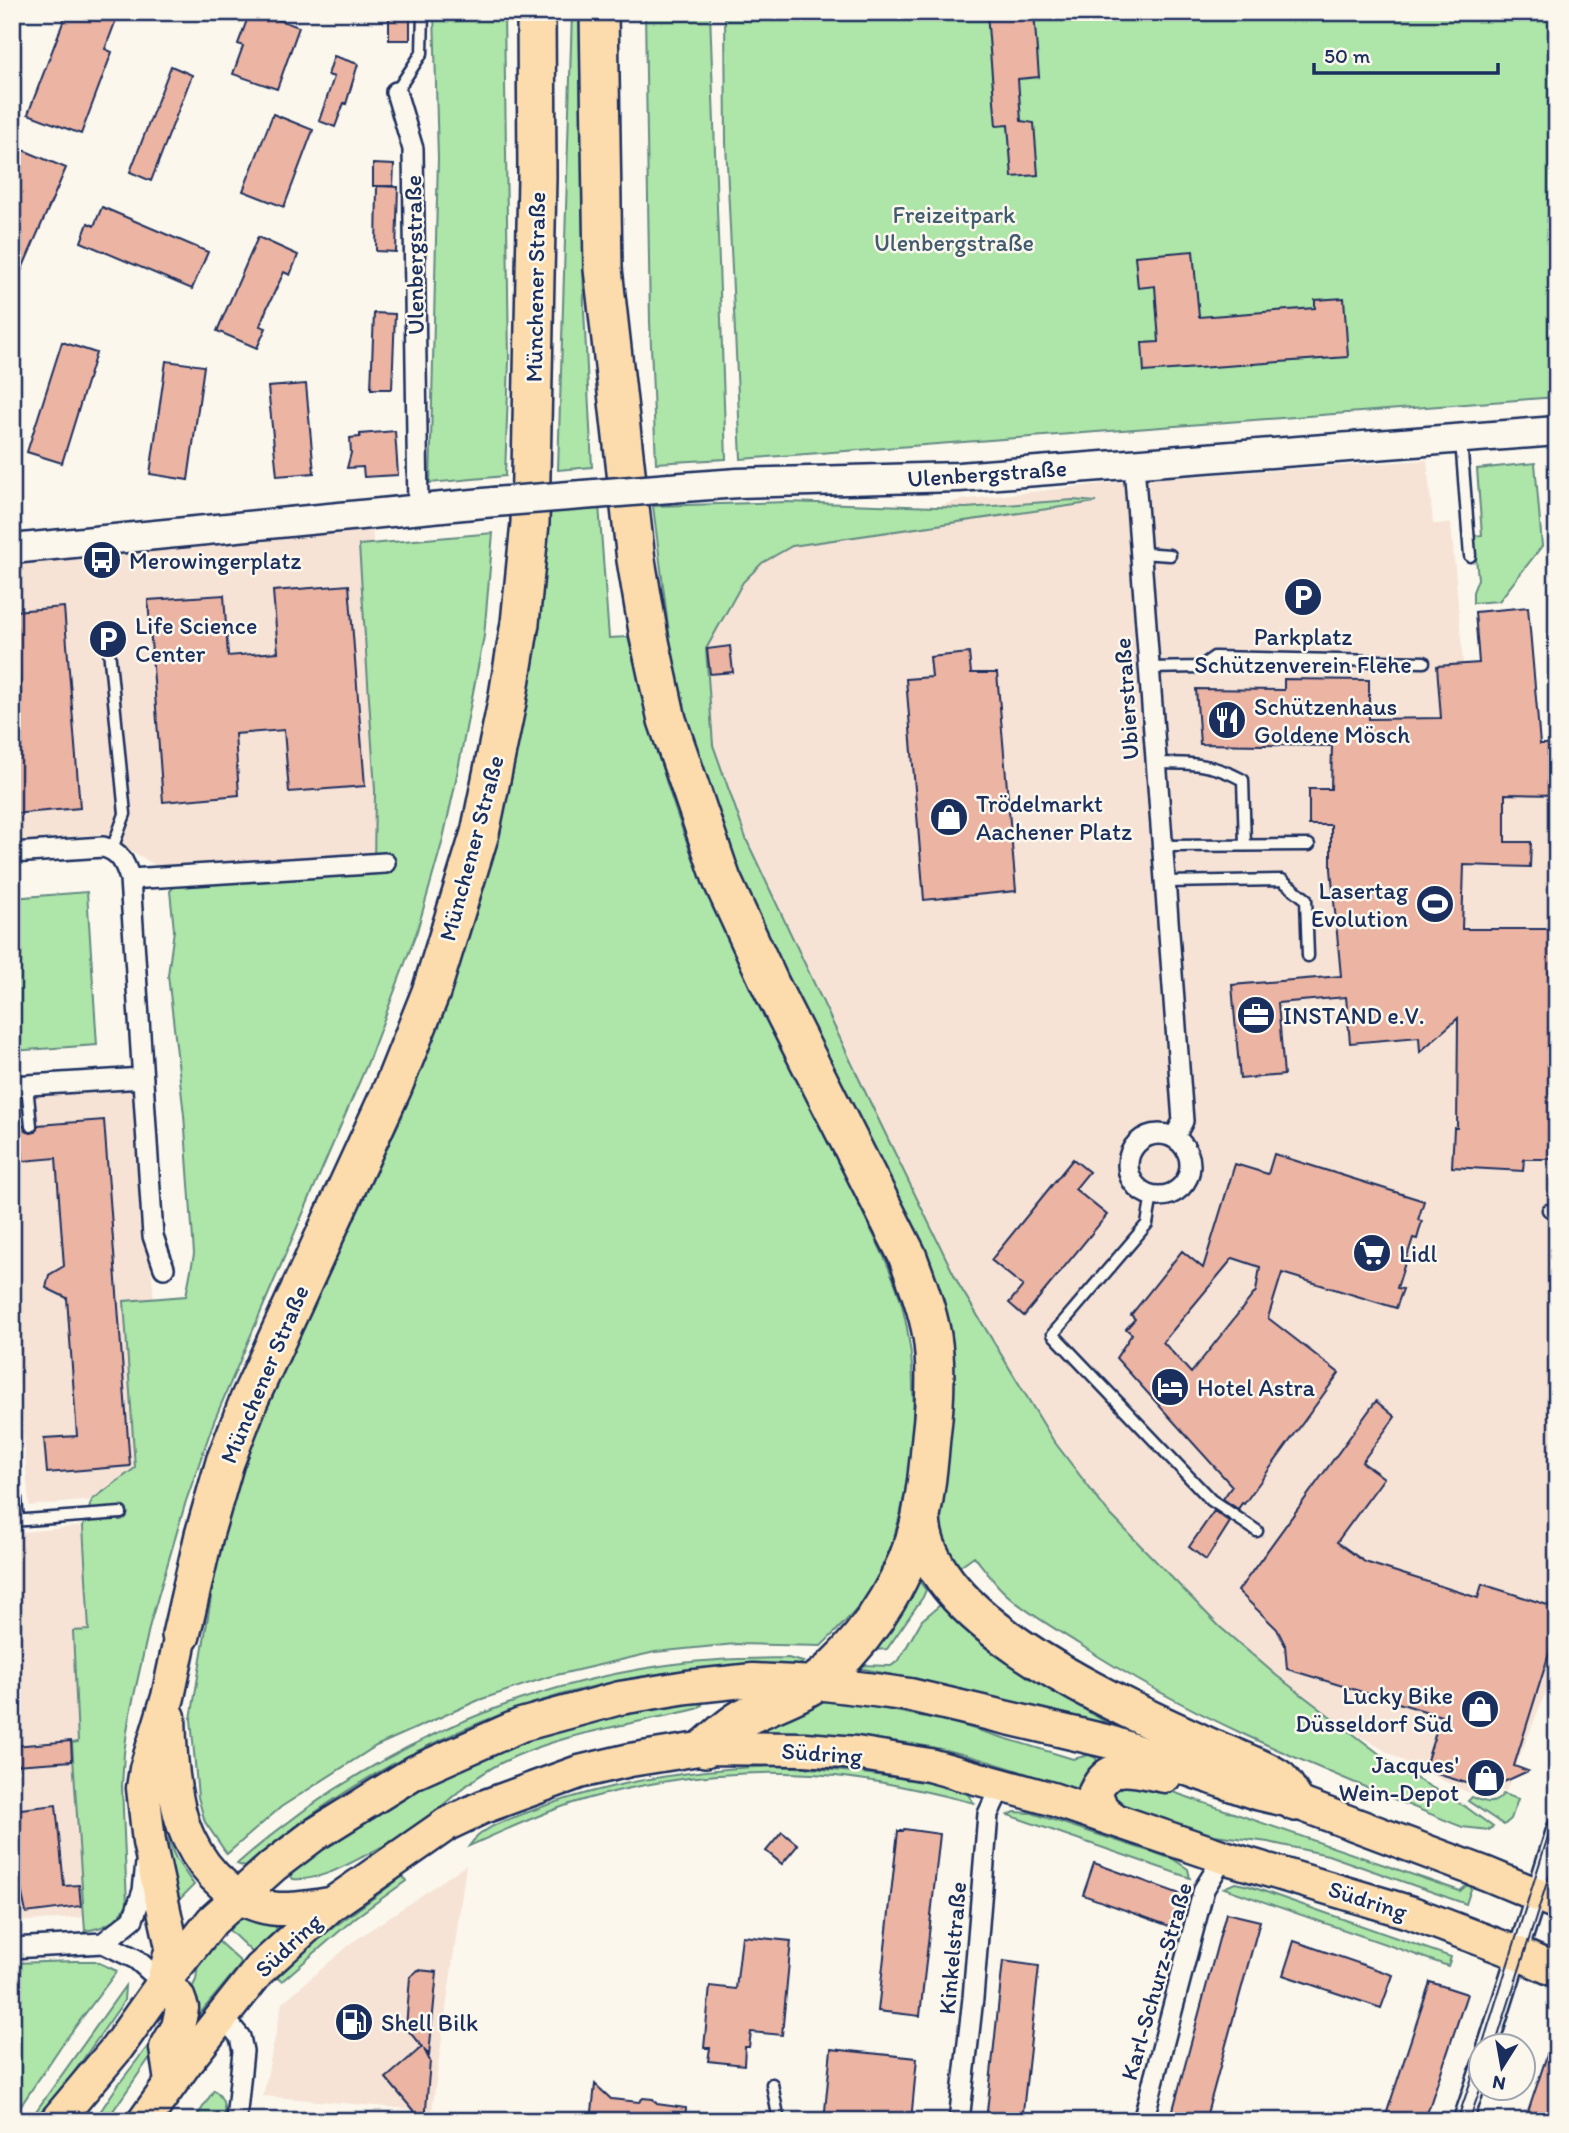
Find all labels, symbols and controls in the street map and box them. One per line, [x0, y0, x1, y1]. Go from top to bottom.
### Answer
scale bar [1314, 32, 1497, 76]
text: 50 m [1324, 43, 1371, 68]
street label: Ulenbergstraße [398, 175, 430, 335]
street label: Münchener Straße [519, 191, 551, 383]
park label: Freizeitpark Ulenbergstraße [874, 200, 1034, 257]
street label: Ulenbergstraße [906, 453, 1068, 493]
bus stop icon: Merowingerplatz [81, 539, 123, 581]
place label: Merowingerplatz [129, 546, 301, 575]
parking icon: Parkplatz Schützenverein Flehe [1282, 576, 1324, 618]
place label: Life Science Center [135, 611, 257, 668]
parking icon: Life Science Center [87, 618, 129, 660]
place label: Parkplatz Schützenverein Flehe [1194, 622, 1412, 679]
street label: Ubierstraße [1107, 637, 1145, 761]
place label: Schützenhaus Goldene Mösch [1254, 692, 1410, 749]
restaurant icon: Schützenhaus Goldene Mösch [1206, 699, 1248, 741]
street label: Münchener Straße [432, 752, 510, 944]
place label: Trödelmarkt Aachener Platz [976, 789, 1132, 846]
shop icon: Trödelmarkt Aachener Platz [928, 796, 970, 838]
place label: Lasertag Evolution [1311, 876, 1409, 933]
sports icon: Lasertag Evolution [1414, 883, 1456, 925]
office icon: INSTAND e.V. [1235, 994, 1277, 1036]
place label: INSTAND e.V. [1283, 1001, 1425, 1030]
supermarket icon: Lidl [1351, 1232, 1393, 1274]
place label: Lidl [1399, 1239, 1438, 1268]
street label: Münchener Straße [213, 1280, 315, 1468]
hotel icon: Hotel Astra [1149, 1366, 1191, 1408]
place label: Hotel Astra [1197, 1373, 1316, 1402]
place label: Lucky Bike Düsseldorf Süd [1295, 1681, 1453, 1738]
shop icon: Lucky Bike Düsseldorf Süd [1459, 1688, 1501, 1730]
street label: Südring [781, 1736, 864, 1770]
place label: Jacques' Wein-Depot [1339, 1750, 1459, 1807]
shop icon: Jacques' Wein-Depot [1465, 1757, 1507, 1799]
street label: Südring [1325, 1874, 1412, 1927]
street label: Karl-Schurz-Straße [1114, 1879, 1198, 2083]
street label: Kinkelstraße [932, 1880, 972, 2016]
street label: Südring [248, 1906, 328, 1983]
fuel station icon: Shell Bilk [333, 2001, 375, 2043]
place label: Shell Bilk [381, 2008, 478, 2037]
north arrow [1468, 2032, 1538, 2102]
text: N [1490, 2071, 1507, 2096]

